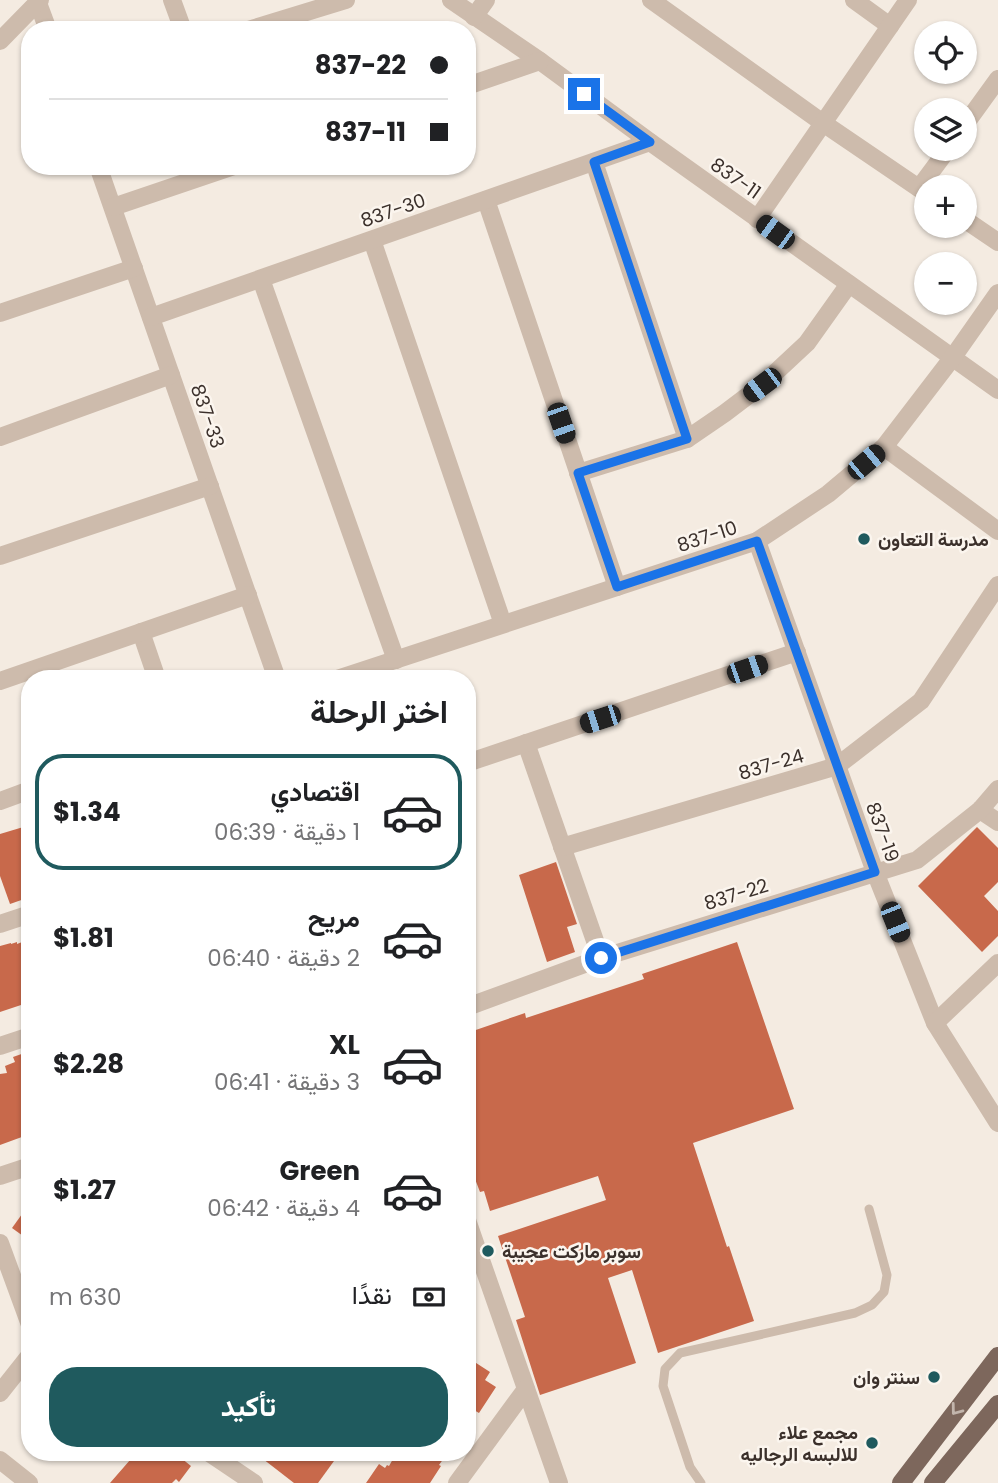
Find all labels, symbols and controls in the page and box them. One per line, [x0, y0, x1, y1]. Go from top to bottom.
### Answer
map controls [914, 21, 977, 315]
button: locate [914, 21, 977, 84]
text: 837-22 [315, 47, 406, 83]
route end [568, 78, 600, 110]
button: layers [914, 98, 977, 161]
text: 837-11 [325, 114, 406, 150]
street label: 837-11 [705, 151, 766, 206]
button: + [914, 175, 977, 238]
street label: 837-30 [357, 187, 429, 234]
car [752, 211, 799, 253]
button: − [914, 252, 977, 315]
car [739, 364, 786, 406]
street label: 837-33 [184, 380, 231, 452]
car [545, 400, 578, 446]
car [844, 440, 889, 484]
street label: 837-10 [673, 514, 741, 559]
place label: مدرسة التعاون [878, 526, 989, 553]
marker: مدرسة التعاون [856, 531, 872, 547]
car [724, 652, 771, 686]
text: اختر الرحلة [310, 689, 448, 734]
car [577, 703, 624, 735]
street label: 837-24 [735, 742, 807, 787]
text: اقتصادي [271, 774, 360, 810]
icon: car [381, 781, 444, 844]
text: $1.34 [53, 794, 121, 830]
street label: 837-19 [859, 798, 906, 866]
text: 1 دقيقة · 06:39 [214, 816, 360, 848]
street label: 837-22 [701, 872, 772, 917]
car [878, 899, 913, 945]
text: مريح [308, 900, 360, 936]
icon: car [381, 907, 444, 970]
text: $1.81 [53, 920, 114, 956]
text: 2 دقيقة · 06:40 [207, 942, 360, 974]
route start [585, 942, 617, 974]
text: XL [329, 1027, 360, 1063]
icon: car [381, 1033, 444, 1096]
text: $2.28 [53, 1046, 124, 1082]
text: 3 دقيقة · 06:41 [214, 1066, 360, 1098]
text: Green [280, 1153, 360, 1189]
icon: car [381, 1159, 444, 1222]
text: $1.27 [53, 1172, 116, 1208]
text: 4 دقيقة · 06:42 [207, 1192, 360, 1224]
place label: سوبر ماركت عجيبة [502, 1238, 641, 1265]
marker: سوبر ماركت عجيبة [480, 1243, 496, 1259]
text: نقدًا [352, 1277, 392, 1313]
icon: cash [410, 1278, 448, 1316]
text: 630 m [49, 1281, 121, 1313]
place label: سنتر وان [853, 1364, 920, 1391]
button: تأكيد [49, 1367, 448, 1447]
marker: سنتر وان [926, 1369, 942, 1385]
one-way arrow [952, 1402, 965, 1415]
place label: مجمع علاء للالبسه الرجاليه [741, 1419, 858, 1468]
marker: مجمع علاء للالبسه الرجاليه [864, 1435, 880, 1451]

